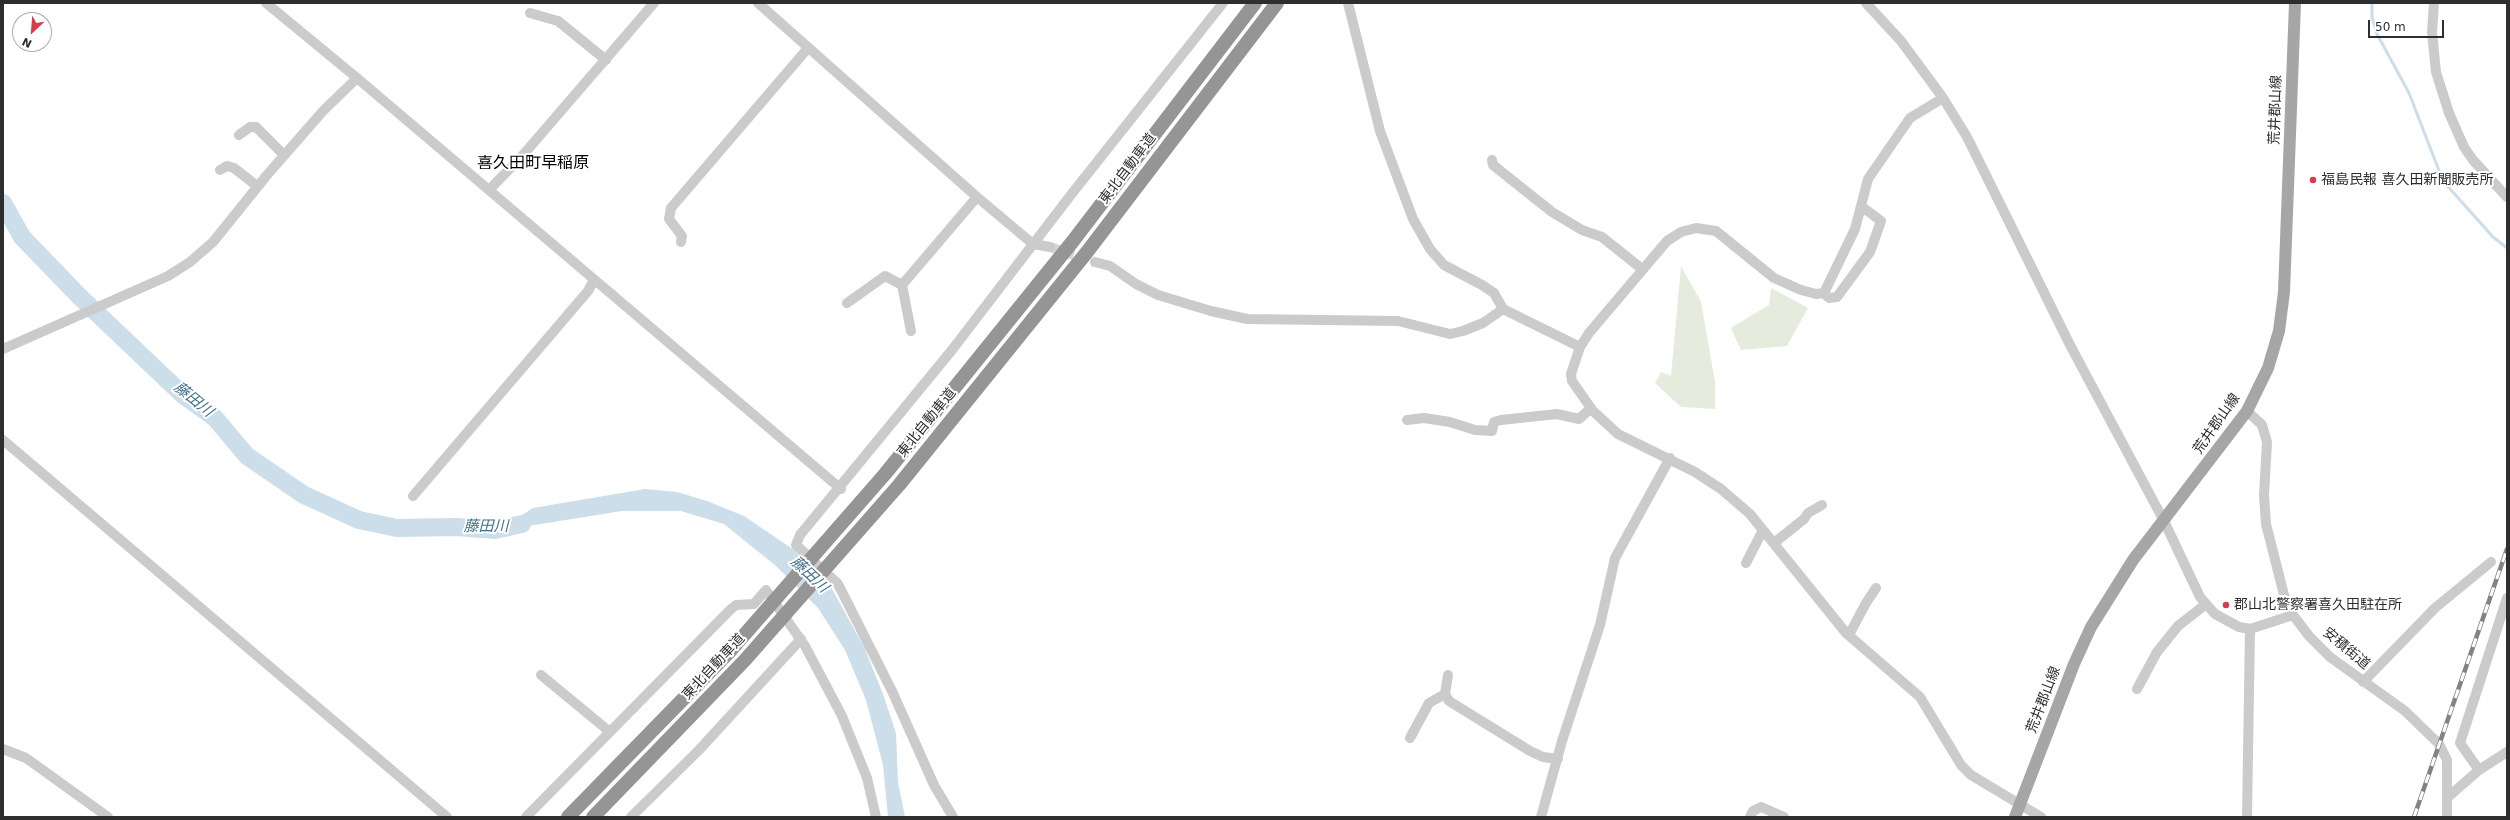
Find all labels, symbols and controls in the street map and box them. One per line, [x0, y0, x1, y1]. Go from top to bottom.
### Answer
north arrow [12, 12, 52, 52]
scale bar [2370, 12, 2446, 38]
text: 50 m [2375, 20, 2406, 34]
text: N [20, 34, 34, 50]
street label: 荒井郡山線 [2266, 75, 2286, 145]
street label: 東北自動車道 [1096, 130, 1160, 208]
district label: 喜久田町早稲原 [477, 154, 589, 174]
place label: 福島民報 喜久田新聞販売所 [2321, 172, 2493, 188]
marker: 福島民報 喜久田新聞販売所 [2308, 175, 2318, 185]
water label: 藤田川 [170, 379, 216, 421]
street label: 東北自動車道 [894, 385, 960, 461]
street label: 荒井郡山線 [2190, 391, 2244, 457]
water label: 藤田川 [464, 518, 508, 536]
water label: 藤田川 [786, 553, 832, 597]
place label: 郡山北警察署喜久田駐在所 [2234, 597, 2402, 613]
marker: 郡山北警察署喜久田駐在所 [2221, 600, 2231, 610]
street label: 安積街道 [2319, 625, 2373, 673]
street label: 東北自動車道 [679, 631, 749, 703]
street label: 荒井郡山線 [2024, 664, 2064, 736]

